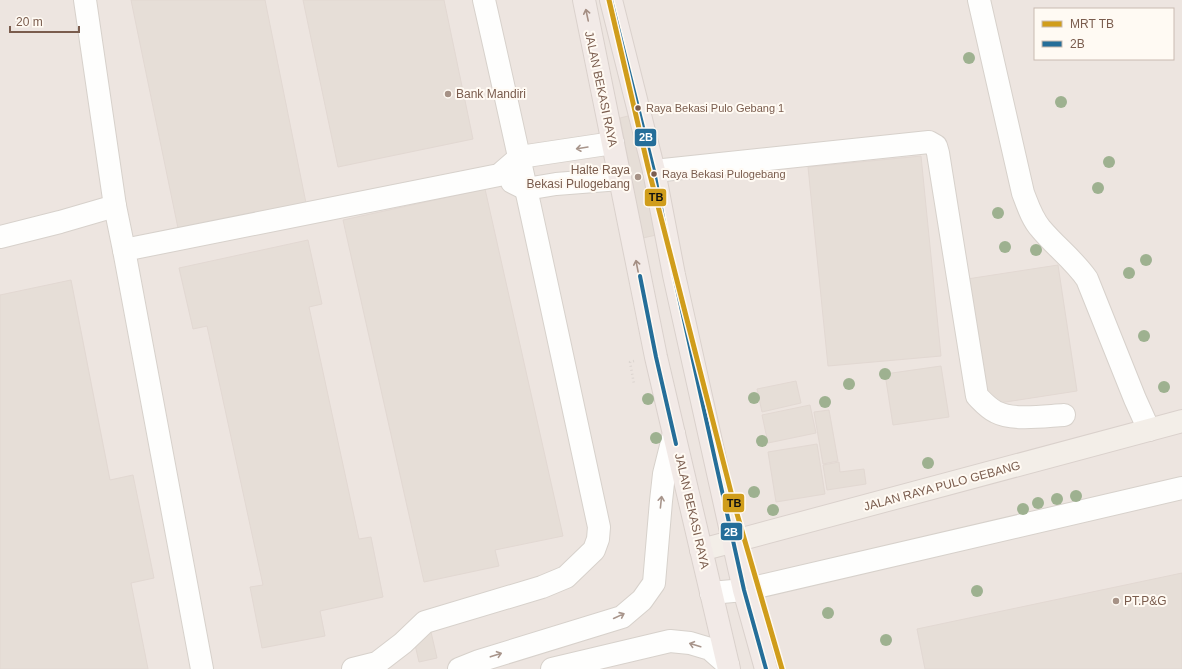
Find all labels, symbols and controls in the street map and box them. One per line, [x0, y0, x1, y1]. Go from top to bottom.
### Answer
scale bar [10, 8, 79, 34]
legend [1034, 8, 1174, 60]
one-way arrow [582, 9, 590, 22]
text: 20 m [16, 15, 43, 29]
text: MRT TB [1070, 17, 1114, 31]
street label: JALAN BEKASI RAYA [582, 30, 620, 148]
text: 2B [1070, 37, 1085, 51]
place label: Bank Mandiri [456, 87, 526, 101]
marker: Bank Mandiri [443, 89, 453, 99]
place label: Raya Bekasi Pulo Gebang 1 [646, 102, 784, 114]
marker: Raya Bekasi Pulo Gebang 1 [633, 103, 643, 113]
line badge: 2B [634, 128, 657, 147]
text: 2B [639, 131, 653, 143]
one-way arrow [576, 144, 589, 152]
place label: Halte Raya Bekasi Pulogebang [527, 163, 630, 191]
place label: Raya Bekasi Pulogebang [662, 168, 786, 180]
marker: Raya Bekasi Pulogebang [649, 169, 659, 179]
marker: Halte Raya Bekasi Pulogebang [633, 172, 643, 182]
line badge: TB [644, 188, 667, 207]
text: TB [649, 191, 663, 203]
one-way arrow [633, 260, 641, 273]
street label: JALAN BEKASI RAYA [672, 452, 712, 570]
street label: JALAN RAYA PULO GEBANG [862, 458, 1022, 514]
line badge: TB [722, 493, 745, 513]
one-way arrow [657, 496, 664, 509]
text: TB [727, 497, 741, 509]
line badge: 2B [720, 522, 743, 541]
text: 2B [724, 526, 738, 538]
place label: PT.P&G [1124, 594, 1167, 608]
marker: PT.P&G [1111, 596, 1121, 606]
one-way arrow [613, 612, 625, 619]
one-way arrow [689, 641, 702, 648]
one-way arrow [489, 651, 501, 659]

